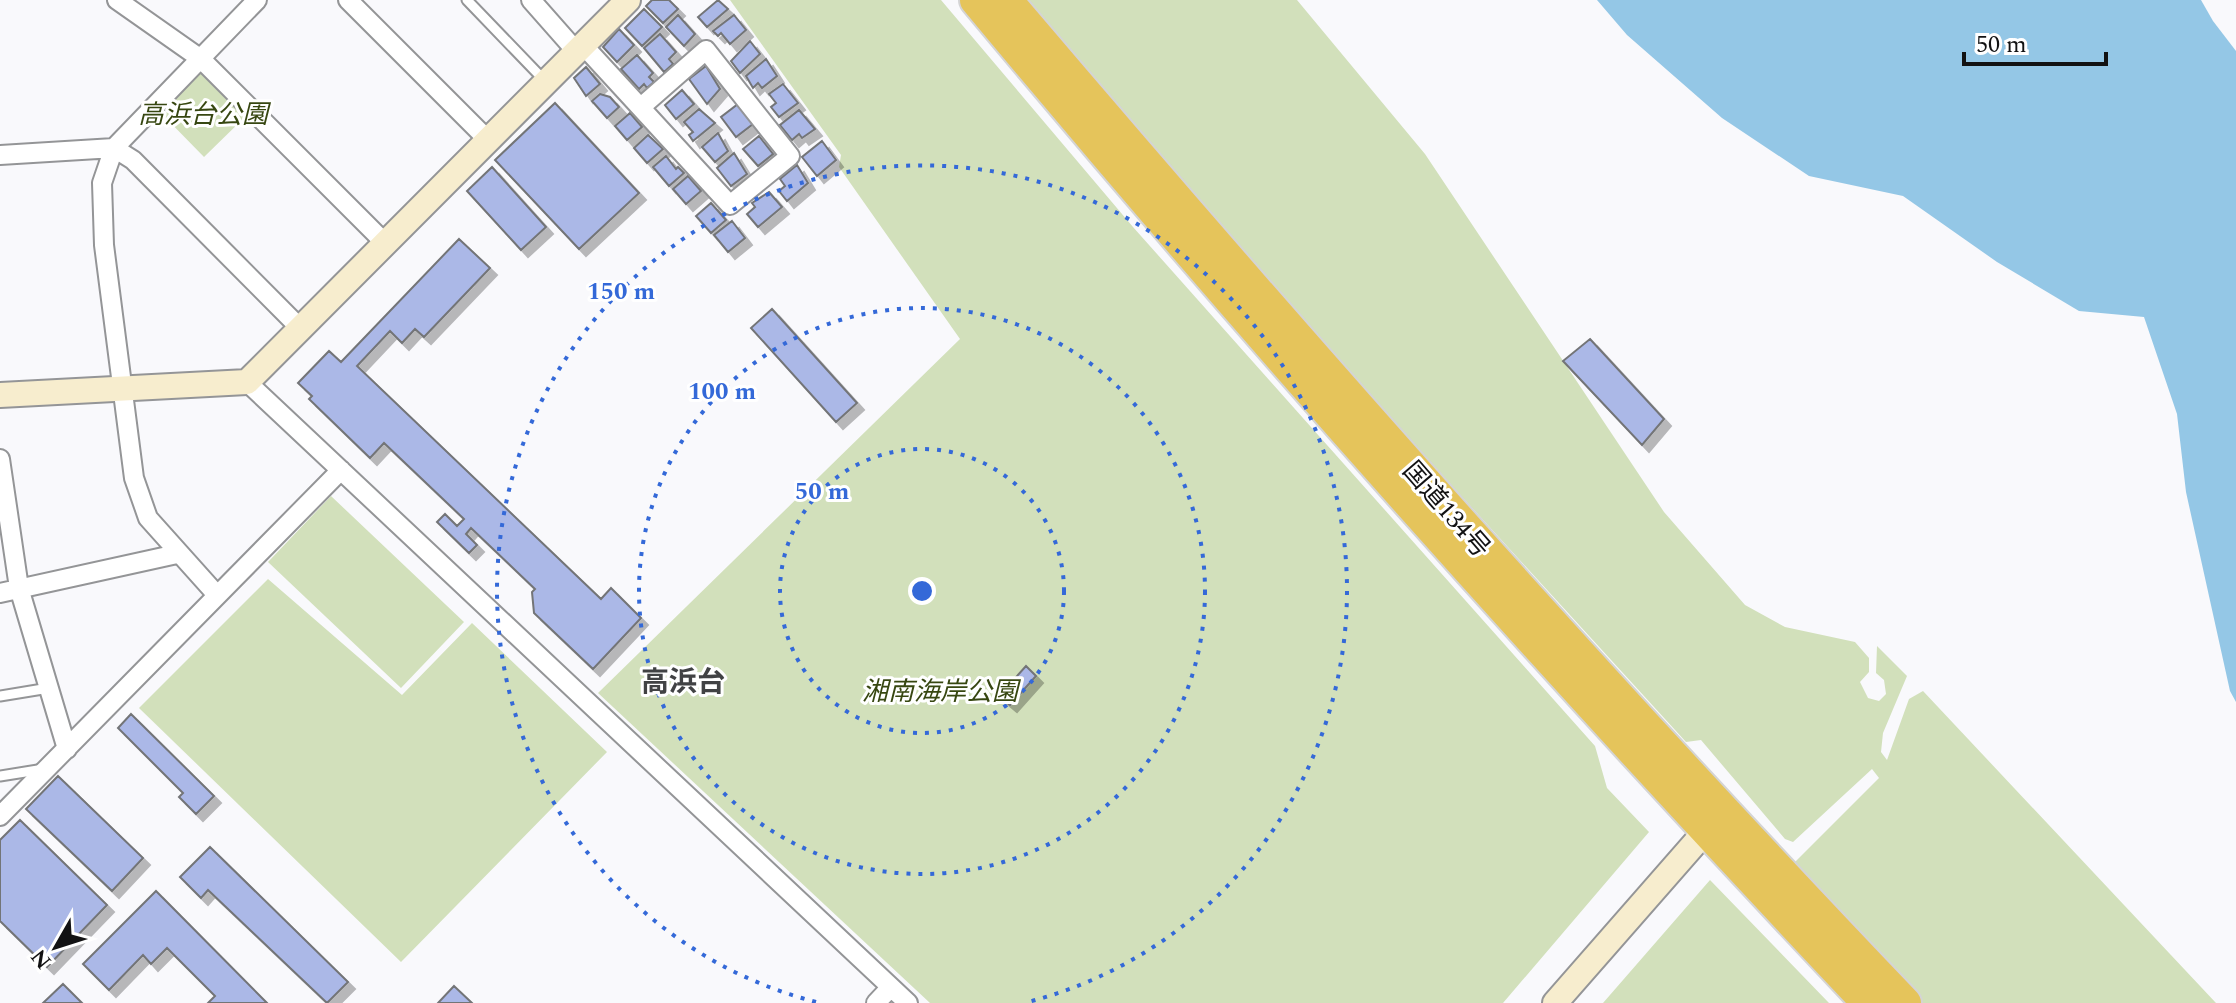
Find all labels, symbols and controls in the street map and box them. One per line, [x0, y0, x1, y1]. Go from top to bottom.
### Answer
scale bar [1964, 16, 2106, 66]
text: 50 m [1976, 27, 2027, 63]
park label: 高浜台公園 [138, 95, 272, 135]
text: 150 m [587, 274, 655, 310]
text: 100 m [688, 374, 756, 410]
street label: 国道134号 [1393, 452, 1500, 567]
text: 50 m [795, 474, 850, 510]
centre of rings [908, 577, 936, 605]
district label: 高浜台 [641, 661, 725, 704]
park label: 湘南海岸公園 [862, 672, 1022, 712]
north arrow [16, 907, 96, 987]
text: N [23, 941, 60, 976]

